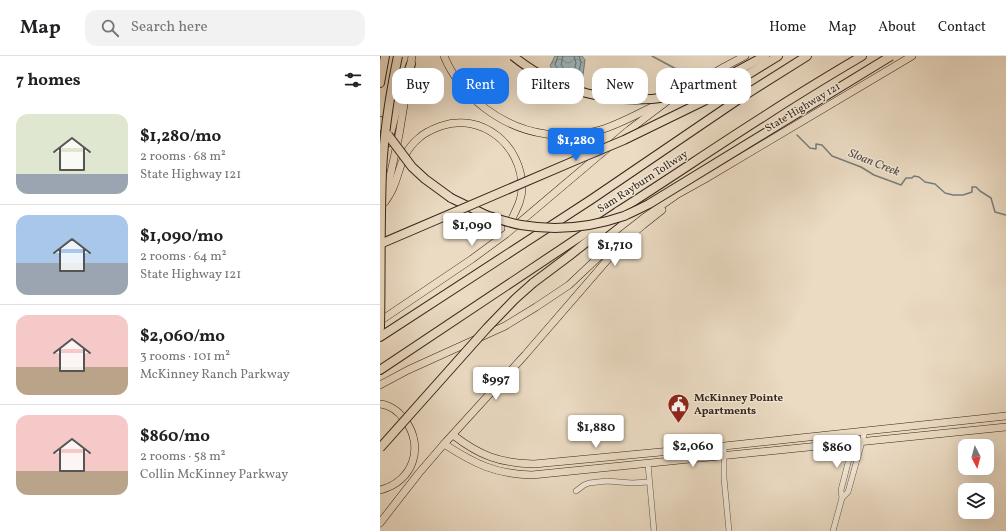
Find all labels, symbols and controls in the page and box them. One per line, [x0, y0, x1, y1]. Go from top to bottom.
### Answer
search box [85, 10, 365, 46]
text: Map [20, 15, 61, 41]
icon: search [99, 17, 121, 39]
text: Search here [131, 17, 208, 38]
text: Home [769, 18, 806, 37]
text: Map [828, 18, 856, 37]
text: About [878, 18, 916, 37]
text: Contact [938, 18, 986, 37]
chip: Buy [392, 68, 444, 104]
chip: Rent [452, 68, 509, 104]
chip: Filters [517, 68, 584, 104]
chip: New [592, 68, 648, 104]
chip: Apartment [656, 68, 751, 104]
text: 7 homes [16, 69, 81, 92]
icon: filters [342, 69, 364, 91]
street label: State Highway 121 [762, 80, 844, 136]
text: $1,280/mo [140, 125, 221, 148]
pin: $1,280 [543, 128, 609, 162]
icon: home [48, 130, 96, 178]
text: $1,280 [557, 132, 595, 150]
water label: Sloan Creek [846, 145, 902, 181]
street label: Sam Rayburn Tollway [595, 147, 691, 217]
text: 2 rooms · 68 m² [140, 148, 226, 166]
text: State Highway 121 [140, 166, 241, 184]
pin: $1,090 [439, 213, 505, 247]
text: $1,090 [452, 217, 492, 235]
text: $1,090/mo [140, 225, 223, 248]
icon: home [48, 231, 96, 279]
pin: $1,710 [582, 233, 648, 267]
text: $1,710 [597, 237, 633, 255]
text: 2 rooms · 64 m² [140, 248, 227, 266]
text: State Highway 121 [140, 266, 241, 284]
text: $2,060/mo [140, 325, 225, 348]
icon: home [48, 331, 96, 379]
text: 3 rooms · 101 m² [140, 348, 230, 366]
text: McKinney Ranch Parkway [140, 366, 290, 384]
pin: $997 [472, 367, 520, 401]
text: $997 [482, 371, 510, 389]
public building icon: McKinney Pointe Apartments [666, 391, 692, 424]
place label: McKinney Pointe Apartments [694, 391, 784, 419]
pin: $1,880 [563, 415, 629, 449]
text: $1,880 [577, 419, 615, 437]
text: $860/mo [140, 425, 210, 448]
icon: home [48, 431, 96, 479]
pin: $2,060 [660, 434, 726, 468]
pin: $860 [813, 435, 861, 469]
text: $2,060 [672, 438, 714, 456]
text: $860 [822, 439, 852, 457]
north arrow [958, 439, 994, 475]
map controls [958, 439, 994, 519]
text: 2 rooms · 58 m² [140, 448, 225, 466]
text: Collin McKinney Parkway [140, 466, 288, 484]
button: layers [958, 483, 994, 519]

